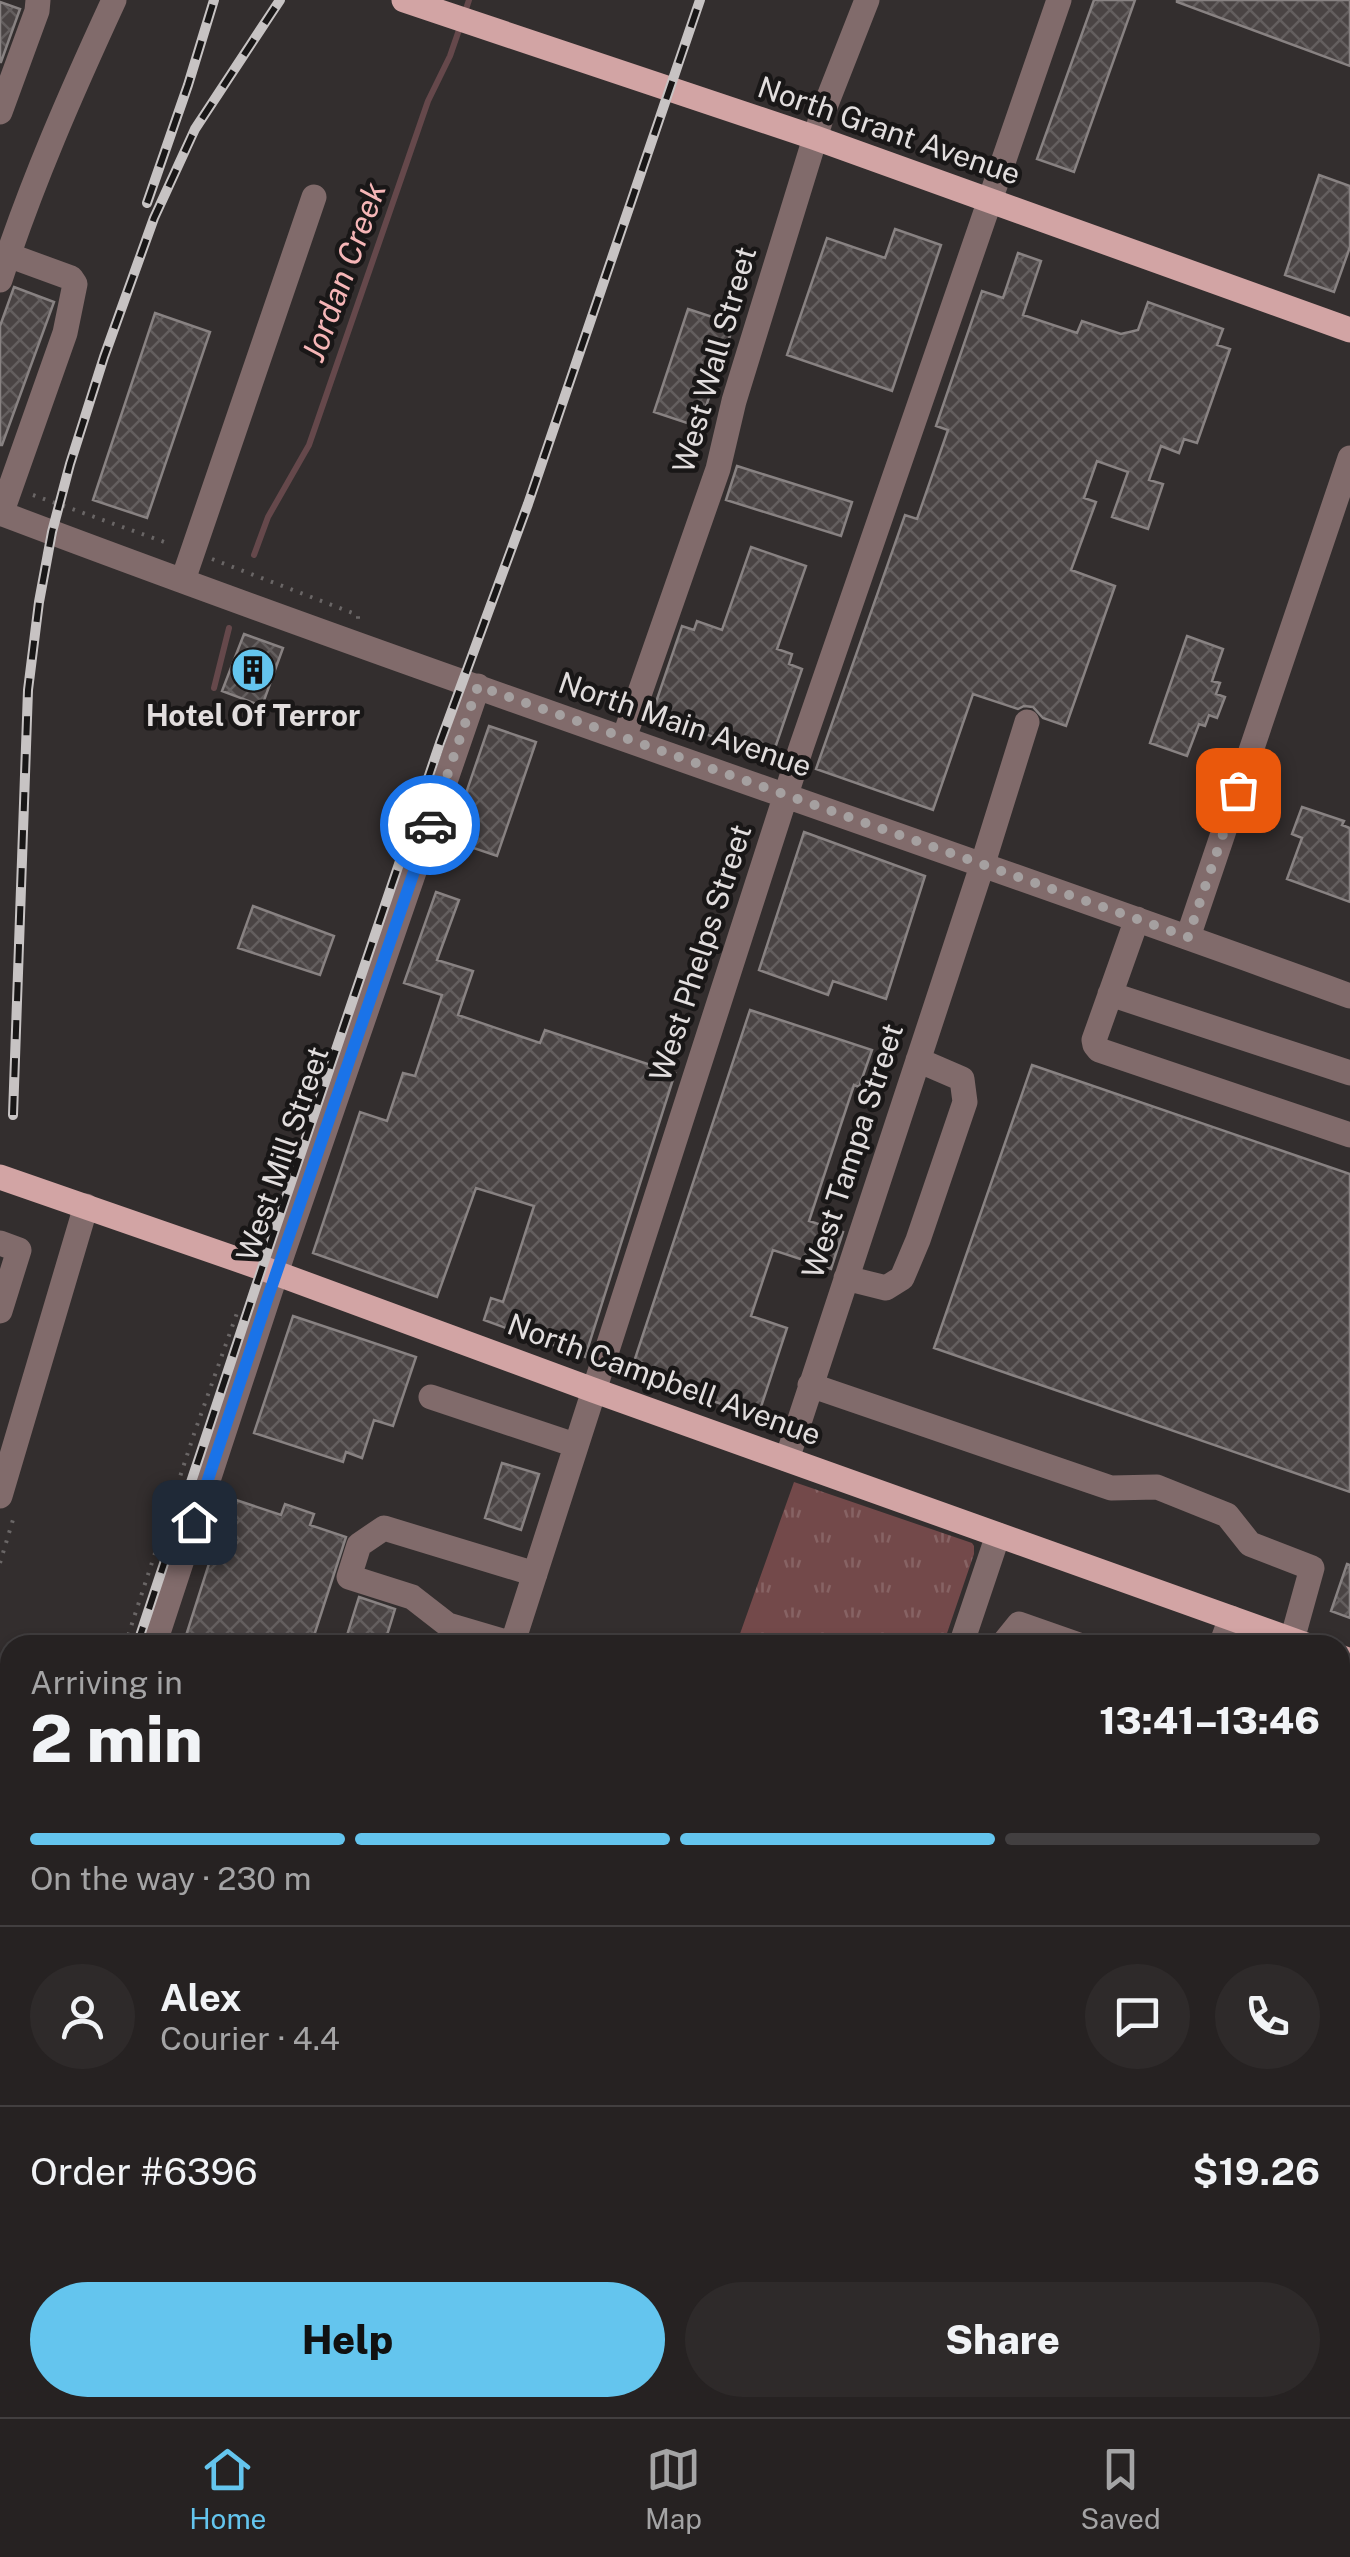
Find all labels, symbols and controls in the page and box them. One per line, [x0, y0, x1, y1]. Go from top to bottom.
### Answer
street label: North Grant Avenue [753, 68, 1025, 192]
water label: Jordan Creek [294, 177, 393, 366]
street label: West Wall Street [665, 242, 764, 477]
building icon: Hotel Of Terror [230, 647, 276, 693]
street label: North Main Avenue [554, 664, 817, 784]
place label: Hotel Of Terror [146, 697, 360, 733]
pin [1196, 748, 1281, 833]
icon: bag [1211, 763, 1266, 818]
courier [380, 775, 480, 875]
icon: car [403, 798, 458, 853]
street label: West Phelps Street [642, 820, 759, 1086]
street label: West Tampa Street [794, 1019, 910, 1283]
street label: West Mill Street [228, 1042, 336, 1266]
street label: North Campbell Avenue [503, 1306, 826, 1453]
pin [152, 1480, 237, 1565]
icon: home [167, 1495, 222, 1550]
text: Arriving in [30, 1664, 183, 1701]
text: 13:41–13:46 [1099, 1698, 1320, 1743]
text: 2 min [30, 1700, 203, 1777]
text: On the way · 230 m [30, 1860, 311, 1897]
button: person [30, 1964, 135, 2069]
button: chat [1085, 1964, 1190, 2069]
button: phone [1215, 1964, 1320, 2069]
text: Alex [160, 1975, 242, 2020]
text: Courier · 4.4 [160, 2020, 340, 2057]
text: Order #6396 [30, 2149, 258, 2194]
text: $19.26 [1193, 2149, 1320, 2194]
button: Help [30, 2282, 665, 2397]
button: Share [685, 2282, 1320, 2397]
tab: Home [189, 2442, 266, 2535]
tab: Map [645, 2442, 702, 2535]
tab: Saved [1081, 2442, 1161, 2535]

